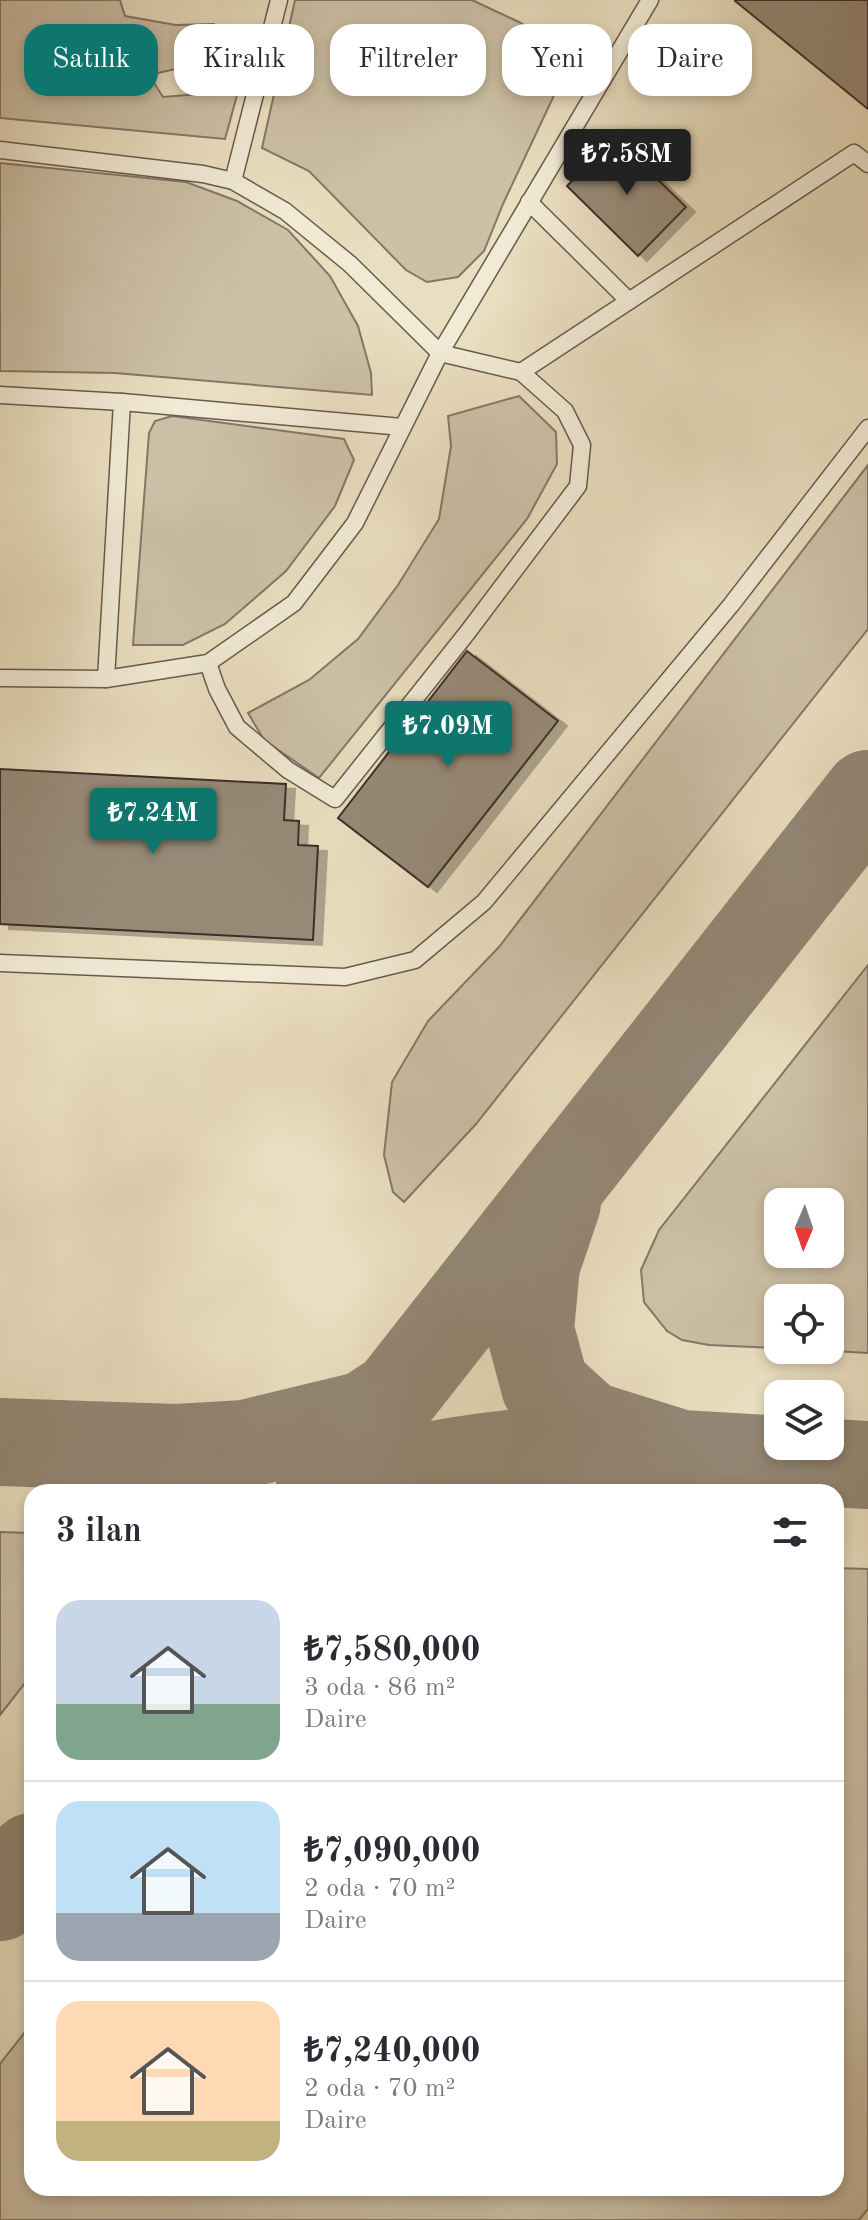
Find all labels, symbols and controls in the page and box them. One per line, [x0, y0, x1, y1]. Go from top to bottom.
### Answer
chip: Satılık [24, 24, 158, 96]
chip: Kiralık [174, 24, 314, 96]
chip: Filtreler [330, 24, 486, 96]
chip: Yeni [502, 24, 612, 96]
chip: Daire [628, 24, 752, 96]
pin: ₺7.58M [562, 129, 692, 197]
text: ₺7.58M [582, 142, 672, 168]
pin: ₺7.09M [383, 701, 513, 769]
text: ₺7.09M [403, 714, 493, 740]
pin: ₺7.24M [88, 788, 218, 856]
text: ₺7.24M [108, 801, 198, 827]
north arrow [764, 1188, 844, 1268]
map controls [764, 1188, 844, 1460]
button: locate [764, 1284, 844, 1364]
button: layers [764, 1380, 844, 1460]
icon: filters [768, 1510, 812, 1554]
text: 3 ilan [56, 1515, 142, 1549]
icon: home [120, 1632, 216, 1728]
text: ₺7,580,000 [304, 1634, 481, 1668]
text: 3 oda · 86 m² [304, 1675, 455, 1701]
text: Daire [304, 1707, 367, 1733]
icon: home [120, 1833, 216, 1929]
text: ₺7,090,000 [304, 1835, 481, 1869]
text: 2 oda · 70 m² [304, 1876, 455, 1902]
text: Daire [304, 1908, 367, 1934]
icon: home [120, 2033, 216, 2129]
text: ₺7,240,000 [304, 2035, 481, 2069]
text: 2 oda · 70 m² [304, 2076, 455, 2102]
text: Daire [304, 2108, 367, 2134]

